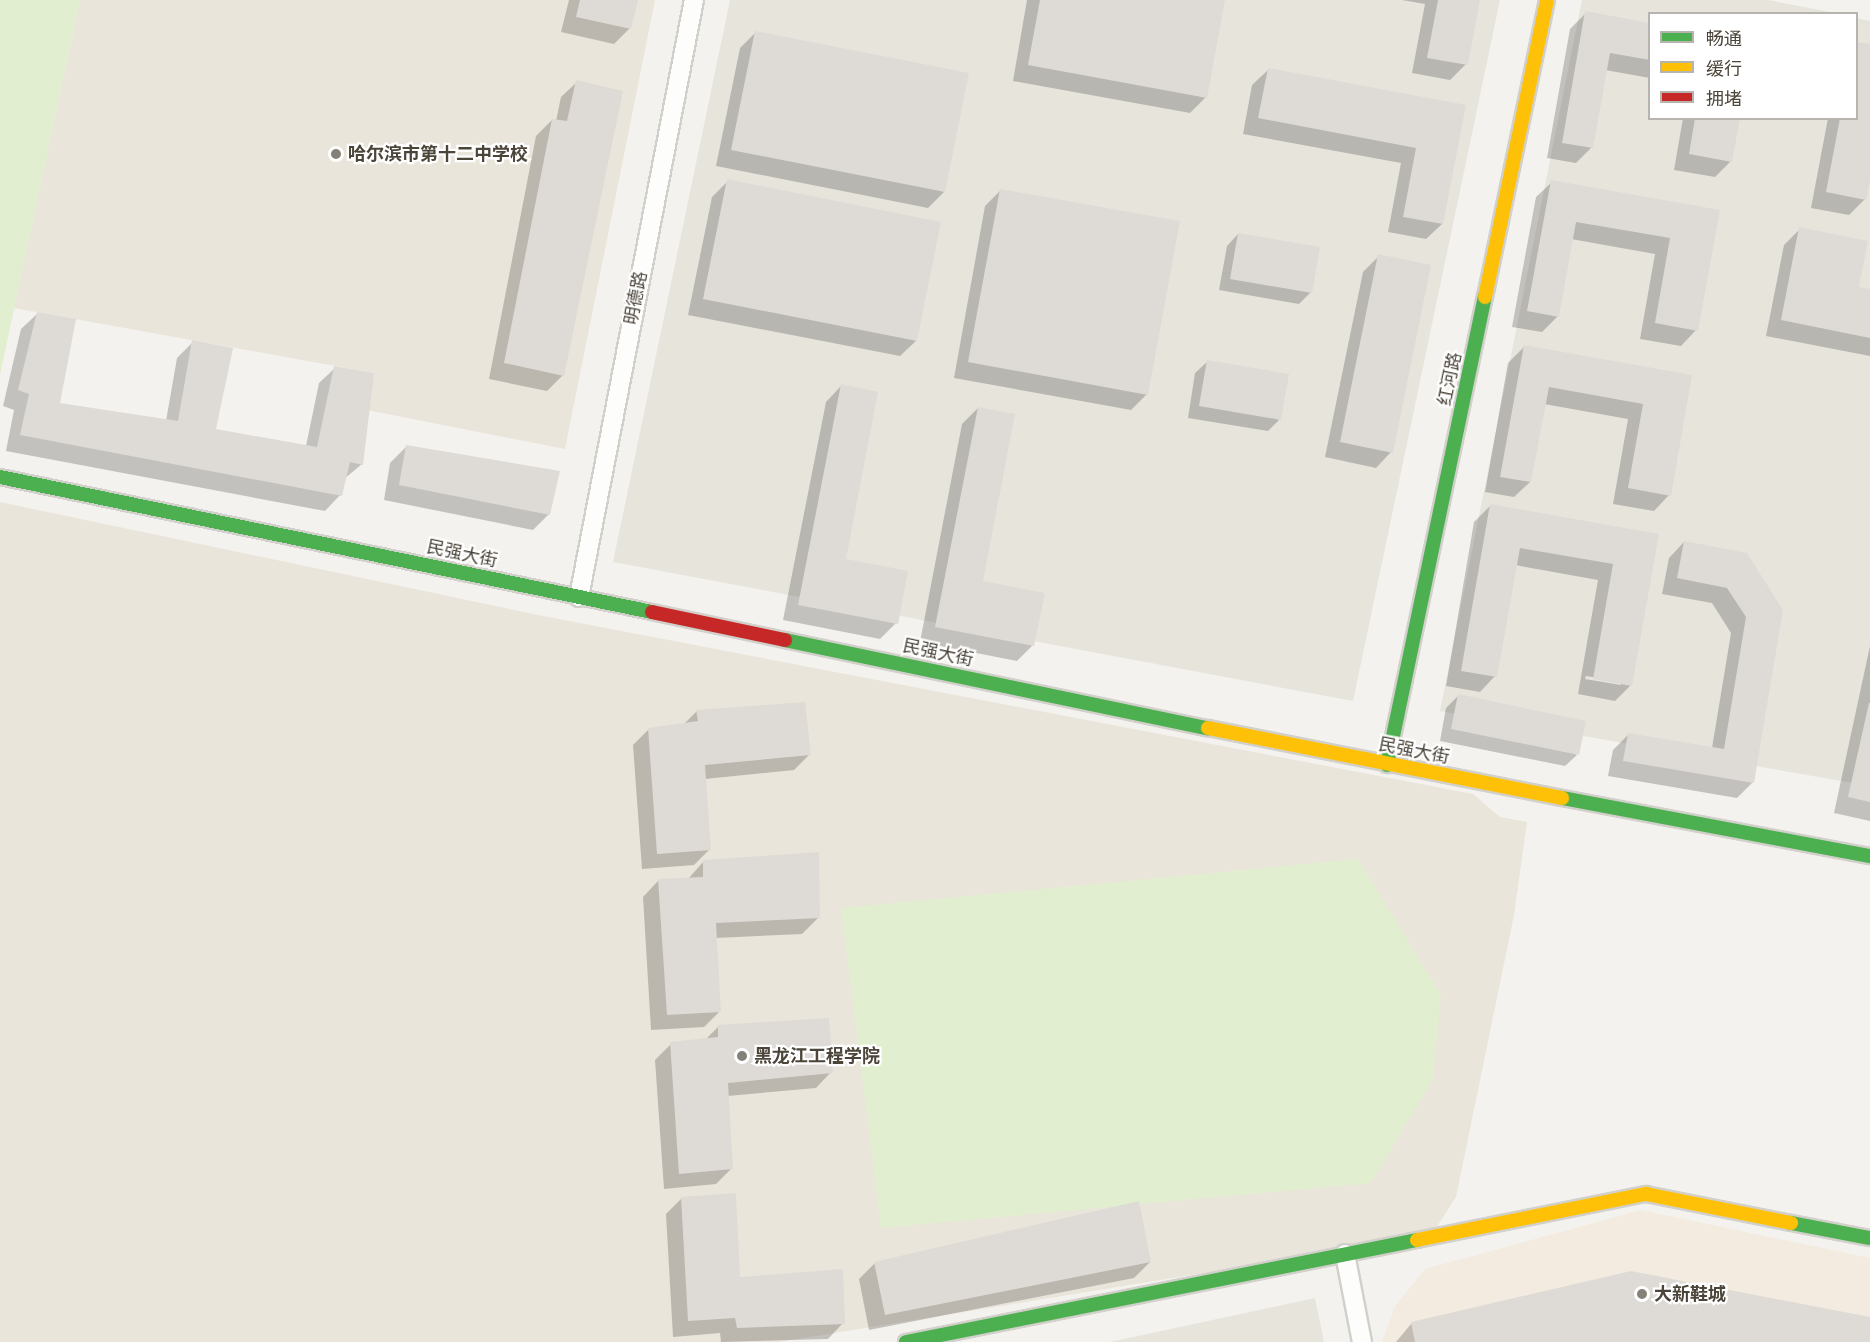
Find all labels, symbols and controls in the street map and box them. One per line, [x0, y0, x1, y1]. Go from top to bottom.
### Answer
legend [1648, 12, 1858, 120]
text: 畅通 [1706, 28, 1742, 49]
text: 缓行 [1706, 58, 1742, 79]
text: 拥堵 [1706, 88, 1742, 109]
place label: 哈尔滨市第十二中学校 [348, 143, 528, 165]
marker: 哈尔滨市第十二中学校 [329, 147, 343, 161]
street label: 明德路 [620, 269, 652, 327]
street label: 红河路 [1434, 350, 1466, 408]
street label: 民强大街 [425, 536, 499, 572]
street label: 民强大街 [901, 635, 975, 671]
street label: 民强大街 [1377, 734, 1451, 768]
place label: 黑龙江工程学院 [754, 1045, 880, 1067]
marker: 黑龙江工程学院 [735, 1049, 749, 1063]
place label: 大新鞋城 [1654, 1283, 1726, 1305]
marker: 大新鞋城 [1635, 1287, 1649, 1301]

